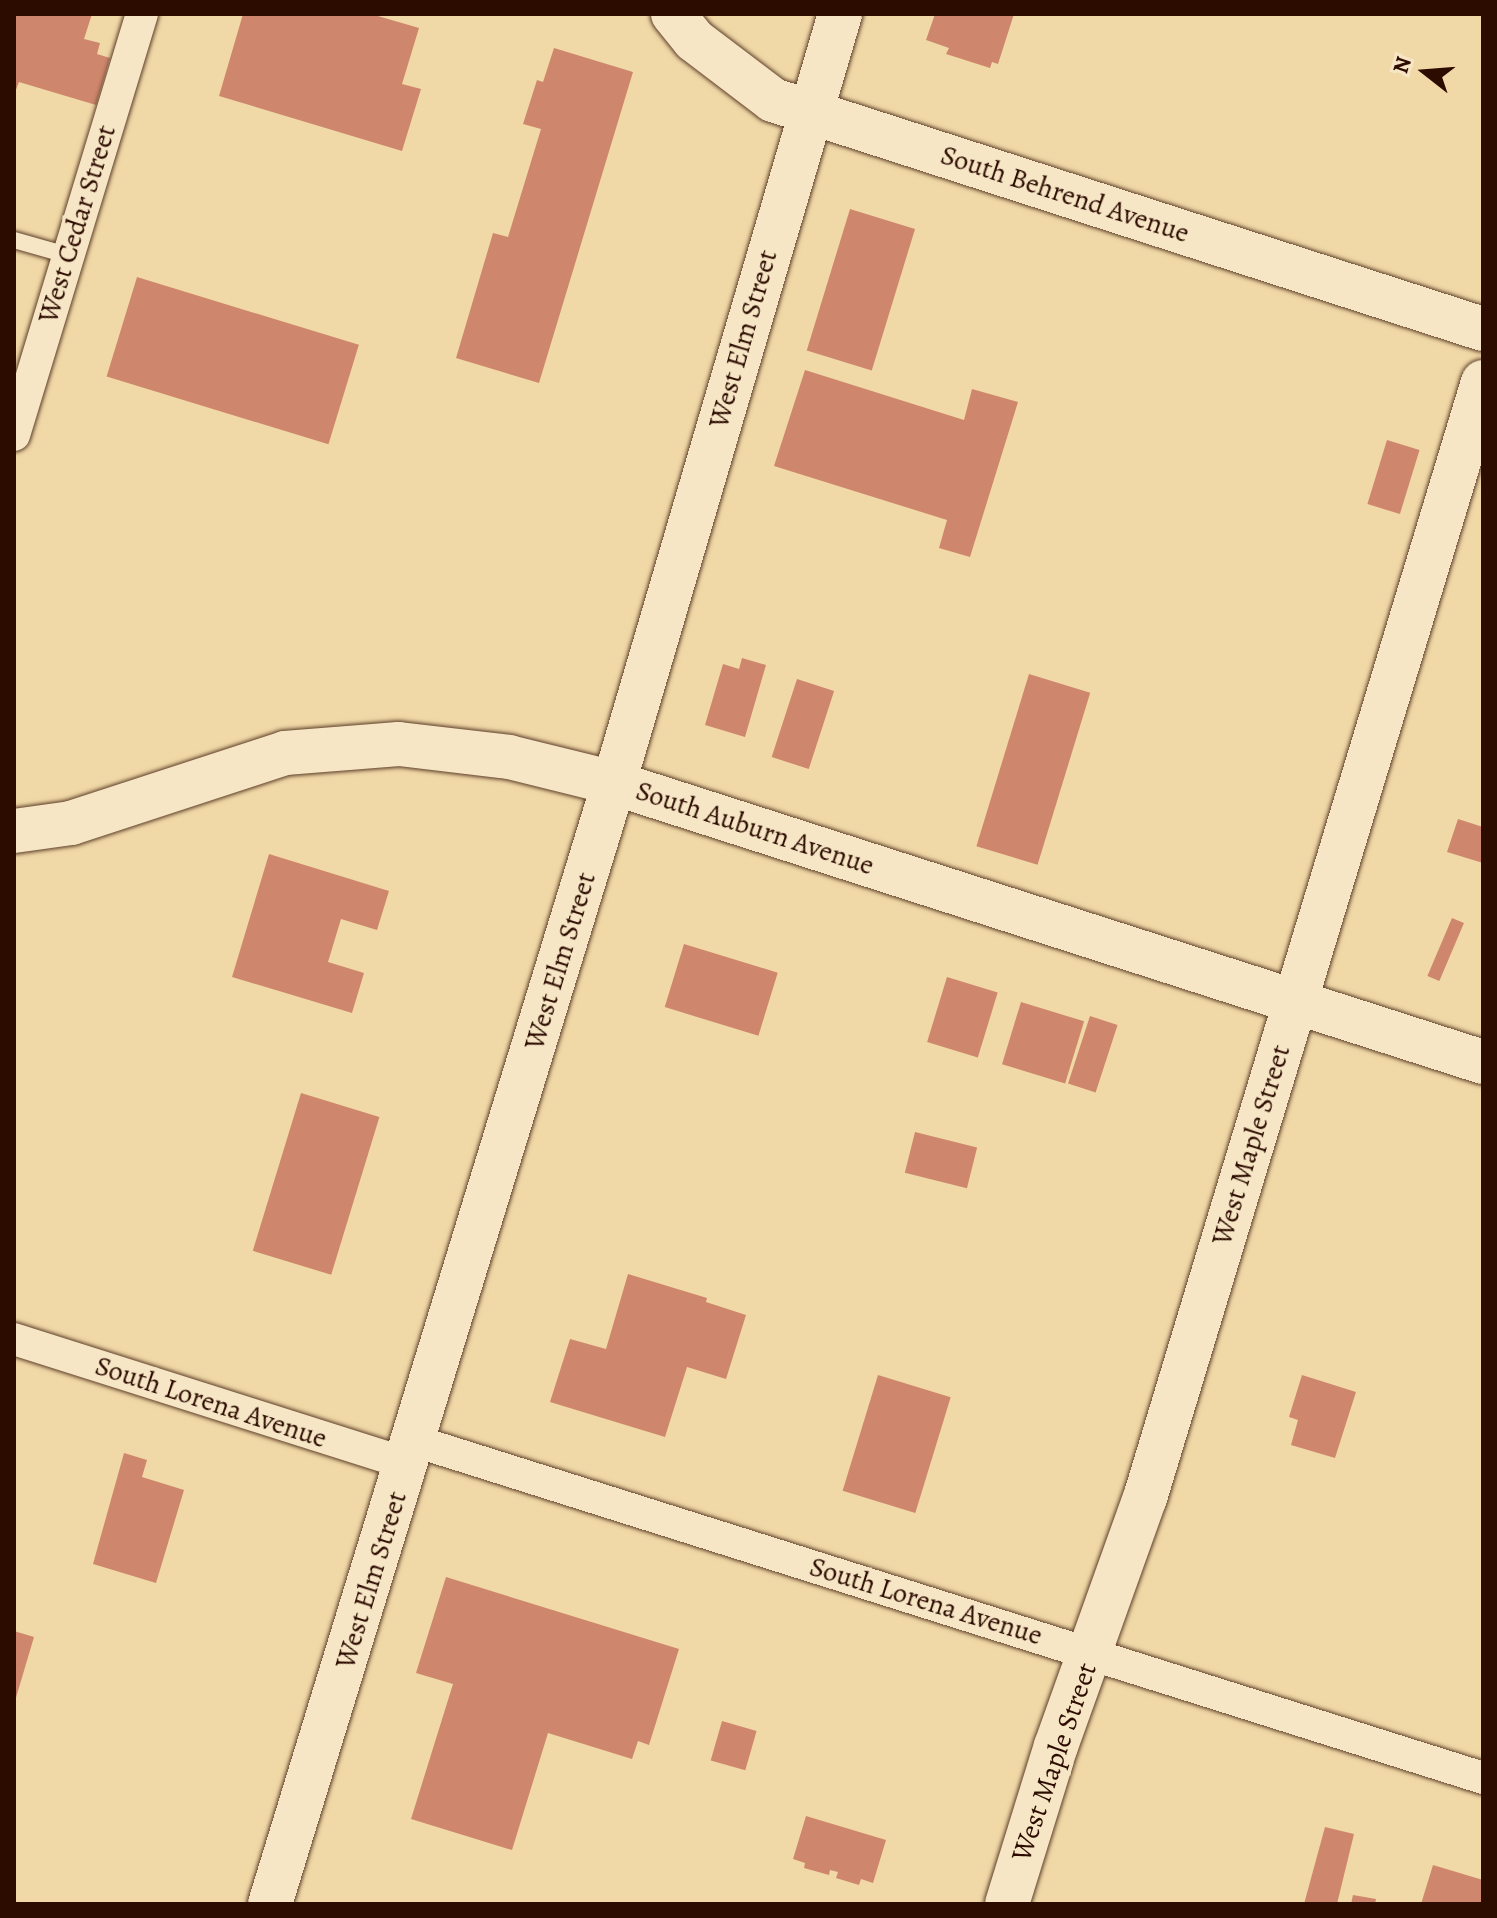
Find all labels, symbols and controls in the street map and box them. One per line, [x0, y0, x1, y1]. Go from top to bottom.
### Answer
north arrow [1385, 32, 1465, 112]
text: N [1385, 53, 1419, 77]
street label: West Cedar Street [31, 121, 123, 327]
street label: South Behrend Avenue [936, 138, 1194, 250]
street label: West Elm Street [702, 246, 784, 432]
street label: South Auburn Avenue [632, 774, 878, 882]
street label: West Elm Street [517, 868, 603, 1054]
street label: West Maple Street [1205, 1041, 1297, 1249]
street label: South Lorena Avenue [91, 1349, 331, 1455]
street label: West Elm Street [328, 1487, 414, 1673]
street label: South Lorena Avenue [806, 1550, 1046, 1652]
street label: West Maple Street [1004, 1658, 1104, 1866]

